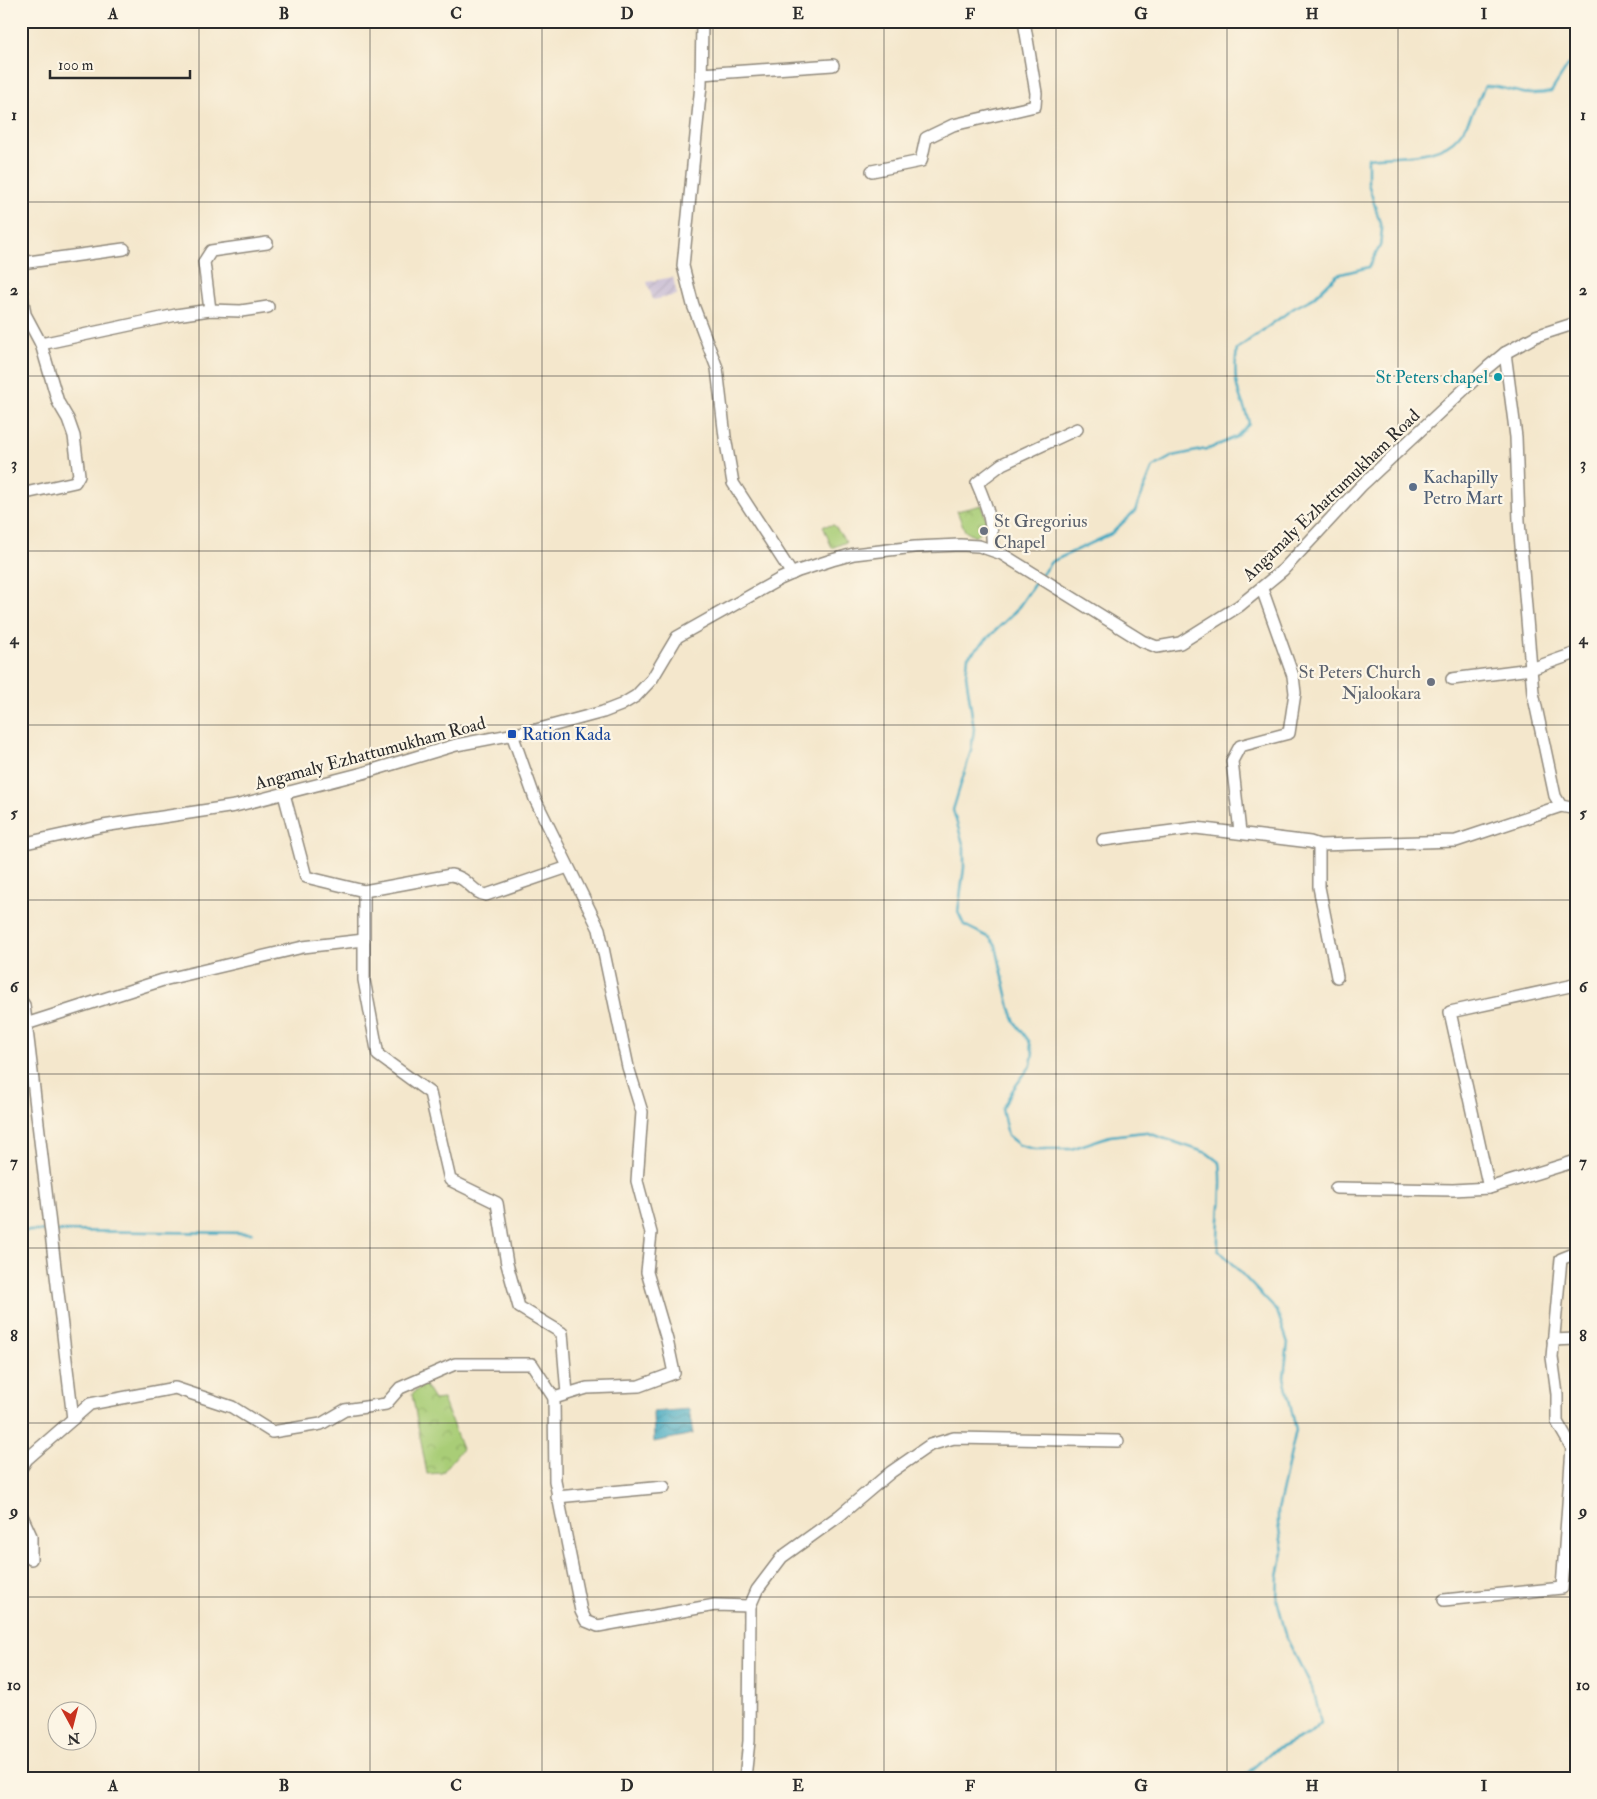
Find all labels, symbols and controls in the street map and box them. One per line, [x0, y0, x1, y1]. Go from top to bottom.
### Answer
text: A [107, 4, 119, 24]
text: B [279, 4, 289, 24]
text: C [450, 4, 462, 24]
text: D [620, 4, 634, 24]
text: E [792, 4, 804, 24]
text: F [965, 4, 975, 24]
text: G [1134, 4, 1148, 24]
text: H [1305, 4, 1319, 24]
text: I [1481, 4, 1488, 24]
scale bar [50, 48, 190, 80]
text: 100 m [58, 56, 94, 75]
text: 1 [11, 105, 17, 125]
text: 1 [1580, 105, 1586, 125]
text: 2 [10, 280, 18, 300]
text: 2 [1579, 280, 1587, 300]
place label: St Peters chapel [1375, 366, 1488, 389]
marker: St Peters chapel [1492, 371, 1504, 383]
street label: Angamaly Ezhattumukham Road [1237, 404, 1425, 587]
text: 3 [11, 454, 17, 474]
text: 3 [1580, 454, 1586, 474]
place label: Kachapilly Petro Mart [1423, 466, 1503, 510]
marker: Kachapilly Petro Mart [1407, 481, 1419, 493]
place label: St Gregorius Chapel [994, 510, 1087, 554]
marker: St Gregorius Chapel [978, 525, 990, 537]
text: 4 [9, 629, 20, 649]
text: 4 [1578, 629, 1589, 649]
place label: St Peters Church Njalookara [1299, 661, 1422, 705]
marker: St Peters Church Njalookara [1425, 676, 1437, 688]
street label: Angamaly Ezhattumukham Road [251, 712, 488, 796]
place label: Ration Kada [522, 723, 611, 746]
marker: Ration Kada [506, 728, 518, 740]
text: 5 [10, 803, 18, 823]
text: 5 [1579, 803, 1587, 823]
text: 6 [10, 977, 20, 997]
text: 6 [1579, 977, 1589, 997]
text: 7 [10, 1152, 18, 1172]
text: 7 [1579, 1152, 1587, 1172]
text: 8 [10, 1326, 18, 1346]
text: 8 [1579, 1326, 1587, 1346]
text: 9 [8, 1501, 18, 1521]
text: 9 [1577, 1501, 1587, 1521]
text: 10 [7, 1675, 21, 1695]
text: 10 [1576, 1675, 1590, 1695]
north arrow [48, 1702, 98, 1752]
text: N [66, 1729, 82, 1748]
text: A [107, 1776, 119, 1796]
text: B [279, 1776, 289, 1796]
text: C [450, 1776, 462, 1796]
text: D [620, 1776, 634, 1796]
text: E [792, 1776, 804, 1796]
text: F [965, 1776, 975, 1796]
text: G [1134, 1776, 1148, 1796]
text: H [1305, 1776, 1319, 1796]
text: I [1481, 1776, 1488, 1796]

